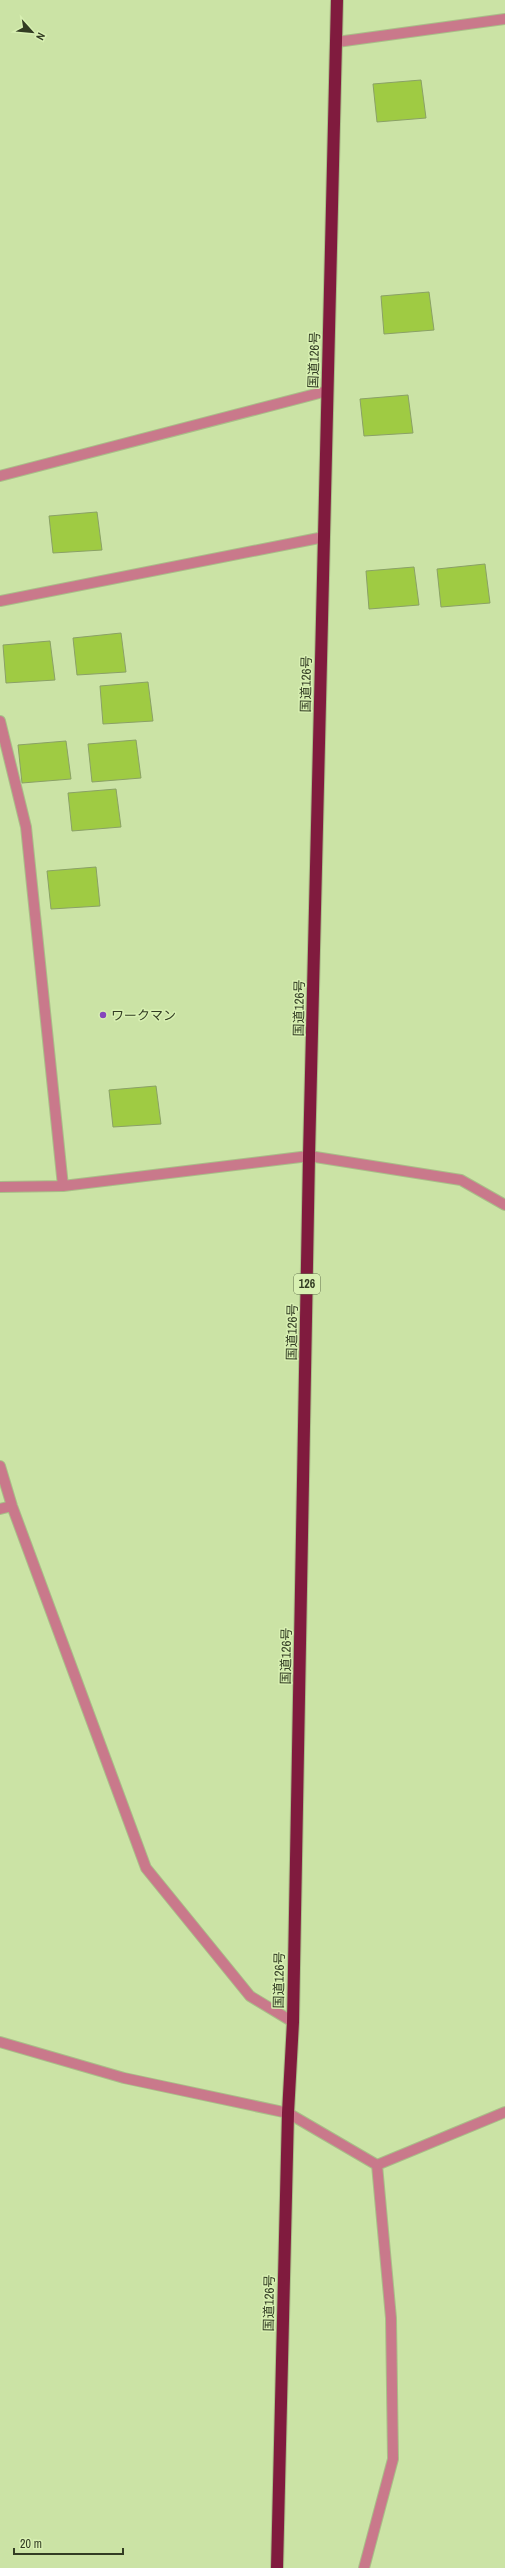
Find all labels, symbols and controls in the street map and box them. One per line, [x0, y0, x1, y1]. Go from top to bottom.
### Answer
north arrow [12, 12, 52, 52]
text: N [33, 30, 49, 43]
street label: 国道126号 [305, 331, 323, 389]
street label: 国道126号 [297, 655, 315, 713]
street label: 国道126号 [290, 979, 308, 1037]
place label: ワークマン [111, 1007, 176, 1024]
marker: ワークマン [98, 1010, 108, 1020]
road number: 126 [294, 1274, 320, 1294]
street label: 国道126号 [283, 1303, 301, 1361]
street label: 国道126号 [277, 1627, 295, 1685]
street label: 国道126号 [270, 1951, 288, 2009]
street label: 国道126号 [260, 2274, 278, 2332]
scale bar [14, 2530, 123, 2556]
text: 20 m [20, 2536, 42, 2552]

